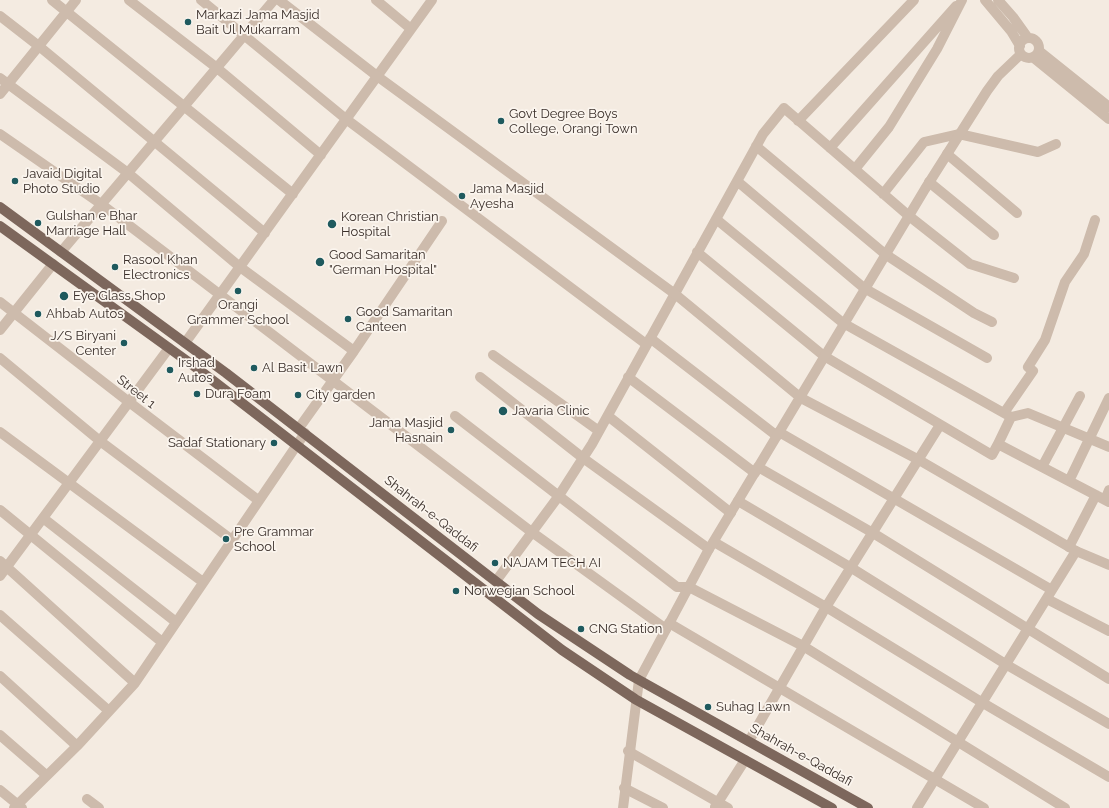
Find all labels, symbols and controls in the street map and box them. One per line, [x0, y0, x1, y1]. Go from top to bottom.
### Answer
place label: Markazi Jama Masjid Bait Ul Mukarram [196, 7, 320, 38]
marker: Markazi Jama Masjid Bait Ul Mukarram [183, 17, 193, 27]
place label: Govt Degree Boys College, Orangi Town [509, 106, 637, 137]
marker: Govt Degree Boys College, Orangi Town [496, 116, 506, 126]
place label: Javaid Digital Photo Studio [23, 166, 102, 197]
marker: Javaid Digital Photo Studio [10, 176, 20, 186]
place label: Jama Masjid Ayesha [470, 181, 544, 212]
marker: Jama Masjid Ayesha [457, 191, 467, 201]
place label: Gulshan e Bhar Marriage Hall [46, 208, 137, 239]
place label: Korean Christian Hospital [341, 209, 439, 240]
marker: Gulshan e Bhar Marriage Hall [33, 218, 43, 228]
marker: Korean Christian Hospital [326, 218, 338, 230]
place label: Good Samaritan "German Hospital" [329, 247, 437, 278]
place label: Rasool Khan Electronics [123, 252, 198, 283]
marker: Good Samaritan "German Hospital" [314, 256, 326, 268]
marker: Rasool Khan Electronics [110, 262, 120, 272]
marker: Orangi Grammer School [233, 286, 243, 296]
place label: Eye Glass Shop [73, 288, 165, 304]
marker: Eye Glass Shop [58, 290, 70, 302]
place label: Orangi Grammer School [187, 297, 289, 328]
place label: Good Samaritan Canteen [356, 304, 453, 335]
place label: Ahbab Autos [46, 306, 123, 322]
marker: Ahbab Autos [33, 309, 43, 319]
marker: Good Samaritan Canteen [343, 314, 353, 324]
place label: J/S Biryani Center [50, 328, 116, 359]
marker: J/S Biryani Center [119, 338, 129, 348]
place label: Irshad Autos [178, 355, 215, 386]
place label: Al Basit Lawn [262, 360, 343, 376]
marker: Al Basit Lawn [249, 363, 259, 373]
marker: Irshad Autos [165, 365, 175, 375]
street label: Street 1 [113, 372, 159, 412]
place label: Dura Foam [205, 386, 271, 402]
place label: City garden [306, 387, 375, 403]
marker: Dura Foam [192, 389, 202, 399]
marker: City garden [293, 390, 303, 400]
place label: Javaria Clinic [512, 403, 589, 419]
marker: Javaria Clinic [497, 405, 509, 417]
place label: Jama Masjid Hasnain [369, 415, 443, 446]
marker: Jama Masjid Hasnain [446, 425, 456, 435]
place label: Sadaf Stationary [168, 435, 266, 451]
marker: Sadaf Stationary [269, 438, 279, 448]
street label: Shahrah-e-Qaddafi [381, 473, 481, 555]
place label: Pre Grammar School [234, 524, 314, 555]
marker: Pre Grammar School [221, 534, 231, 544]
place label: NAJAM TECH AI [503, 555, 601, 571]
marker: NAJAM TECH AI [490, 558, 500, 568]
place label: Norwegian School [464, 583, 575, 599]
marker: Norwegian School [451, 586, 461, 596]
place label: CNG Station [589, 621, 662, 637]
marker: CNG Station [576, 624, 586, 634]
place label: Suhag Lawn [716, 699, 790, 715]
marker: Suhag Lawn [703, 702, 713, 712]
street label: Shahrah-e-Qaddafi [747, 720, 855, 790]

